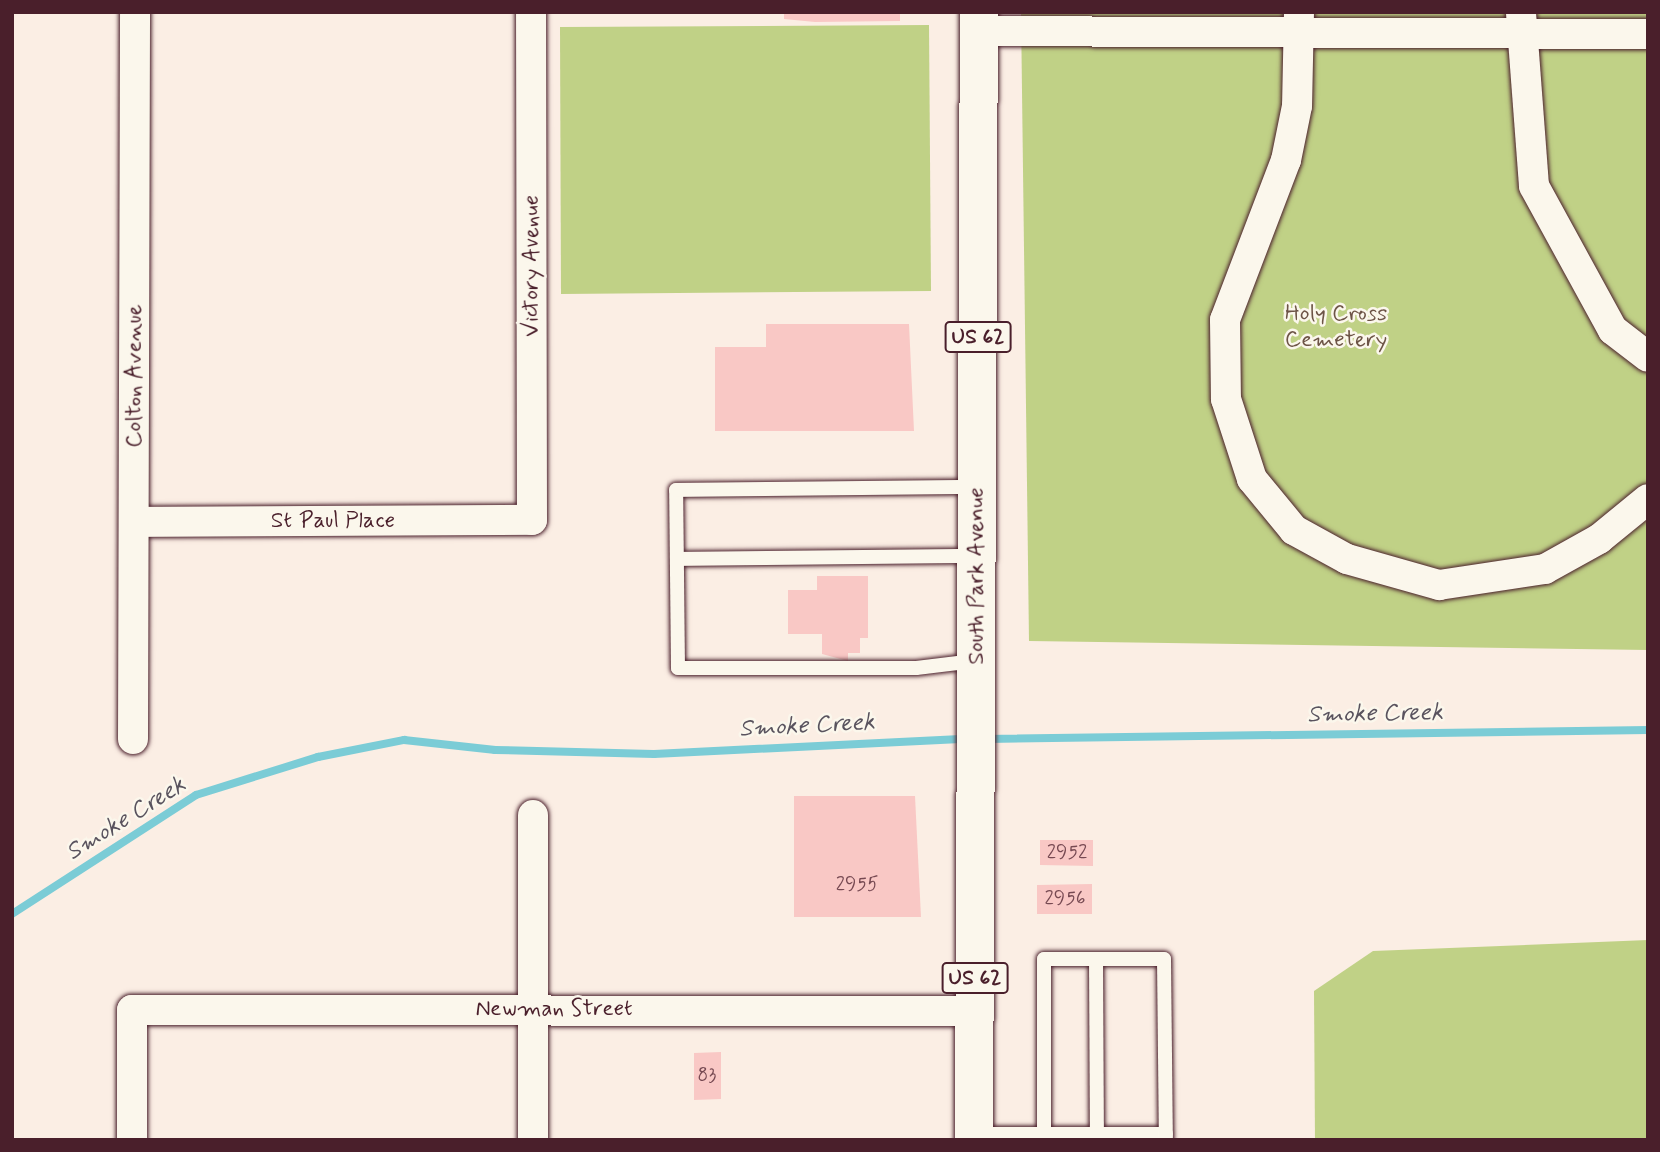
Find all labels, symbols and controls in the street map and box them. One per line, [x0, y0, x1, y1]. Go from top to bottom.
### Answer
street label: Victory Avenue [518, 193, 546, 339]
park label: Holy Cross Cemetery [1285, 300, 1387, 354]
street label: Colton Avenue [121, 306, 149, 446]
road number: US 62 [943, 320, 1013, 354]
street label: South Park Avenue [963, 486, 991, 666]
street label: St Paul Place [272, 507, 394, 535]
water label: Smoke Creek [1307, 698, 1443, 730]
water label: Smoke Creek [739, 708, 875, 744]
water label: Smoke Creek [61, 771, 191, 867]
house number: 2952 [1047, 842, 1087, 864]
house number: 2955 [836, 874, 878, 896]
house number: 2956 [1045, 888, 1085, 910]
road number: US 62 [940, 960, 1010, 996]
street label: Newman Street [474, 995, 634, 1023]
house number: 83 [698, 1065, 716, 1087]

